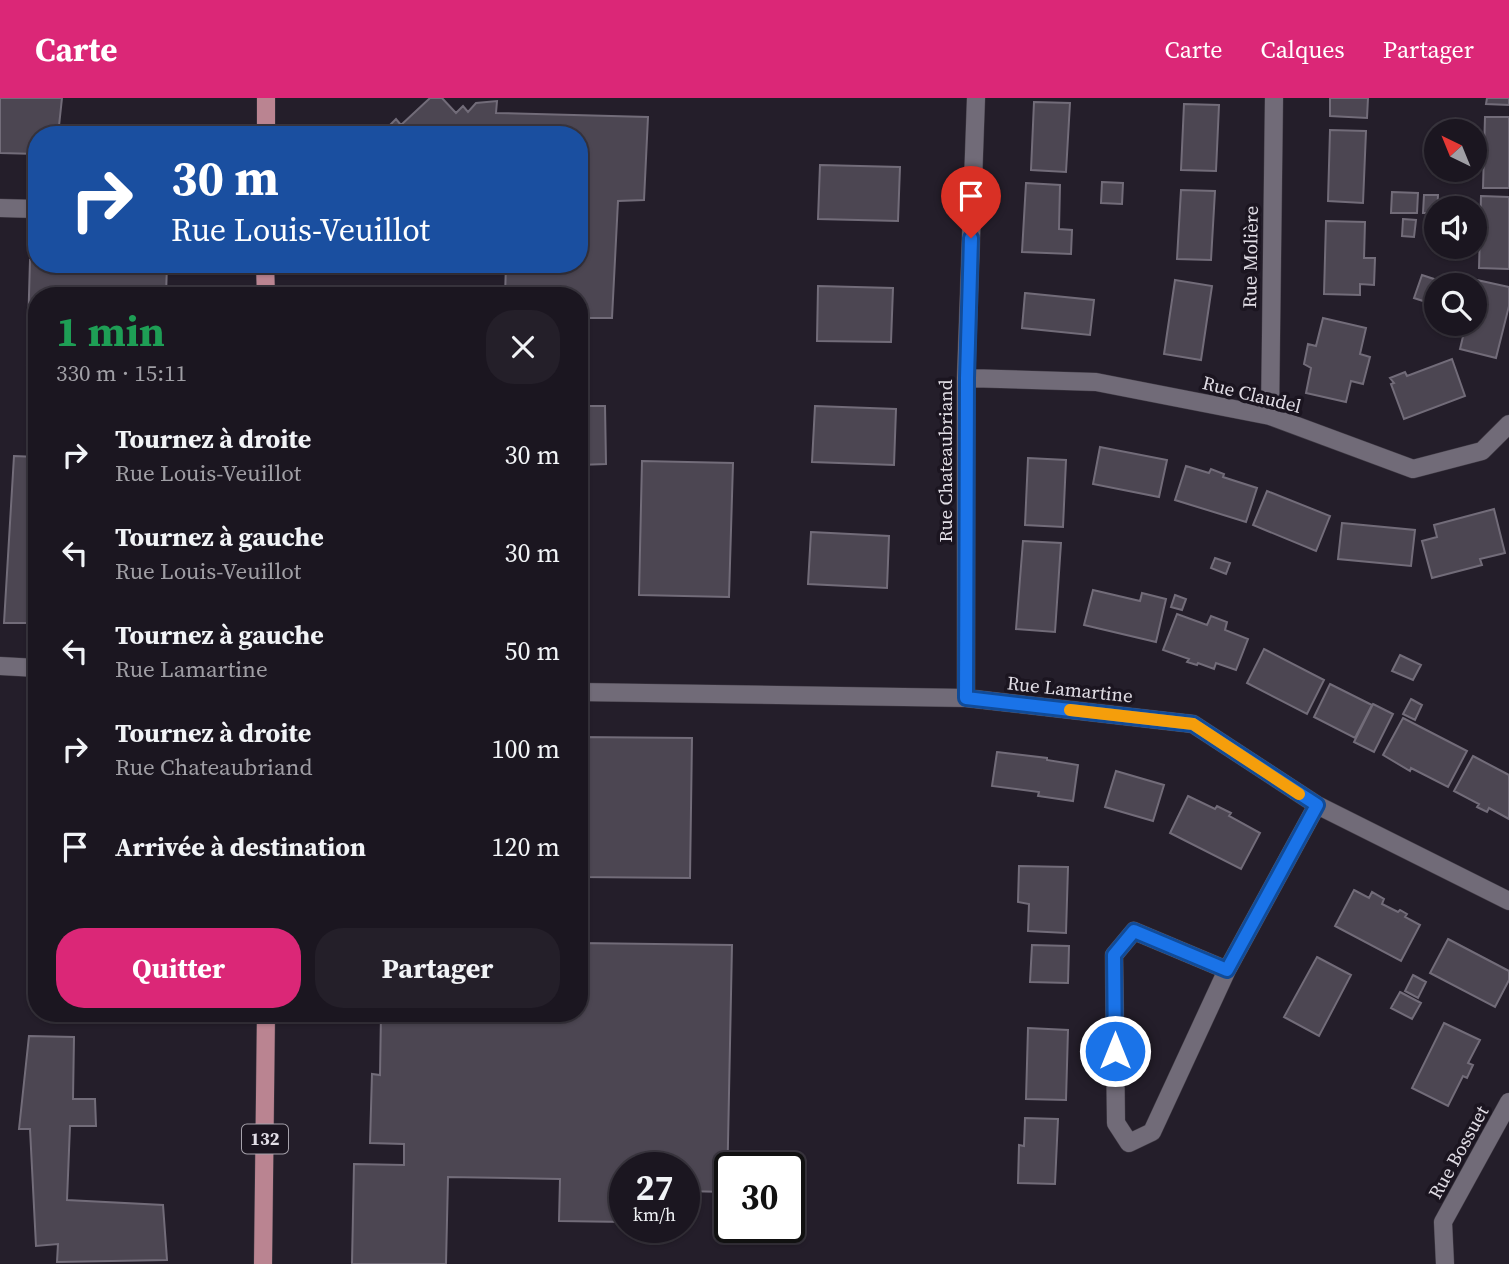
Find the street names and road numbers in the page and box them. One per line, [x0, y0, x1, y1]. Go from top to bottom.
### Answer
street label: Rue Molière [1236, 205, 1264, 309]
street label: Rue Claudel [1200, 369, 1305, 419]
street label: Rue Chateaubriand [932, 379, 958, 543]
street label: Rue Lamartine [1006, 669, 1134, 709]
street label: Rue Bossuet [1422, 1100, 1495, 1203]
road number: 132 [242, 1124, 288, 1154]

